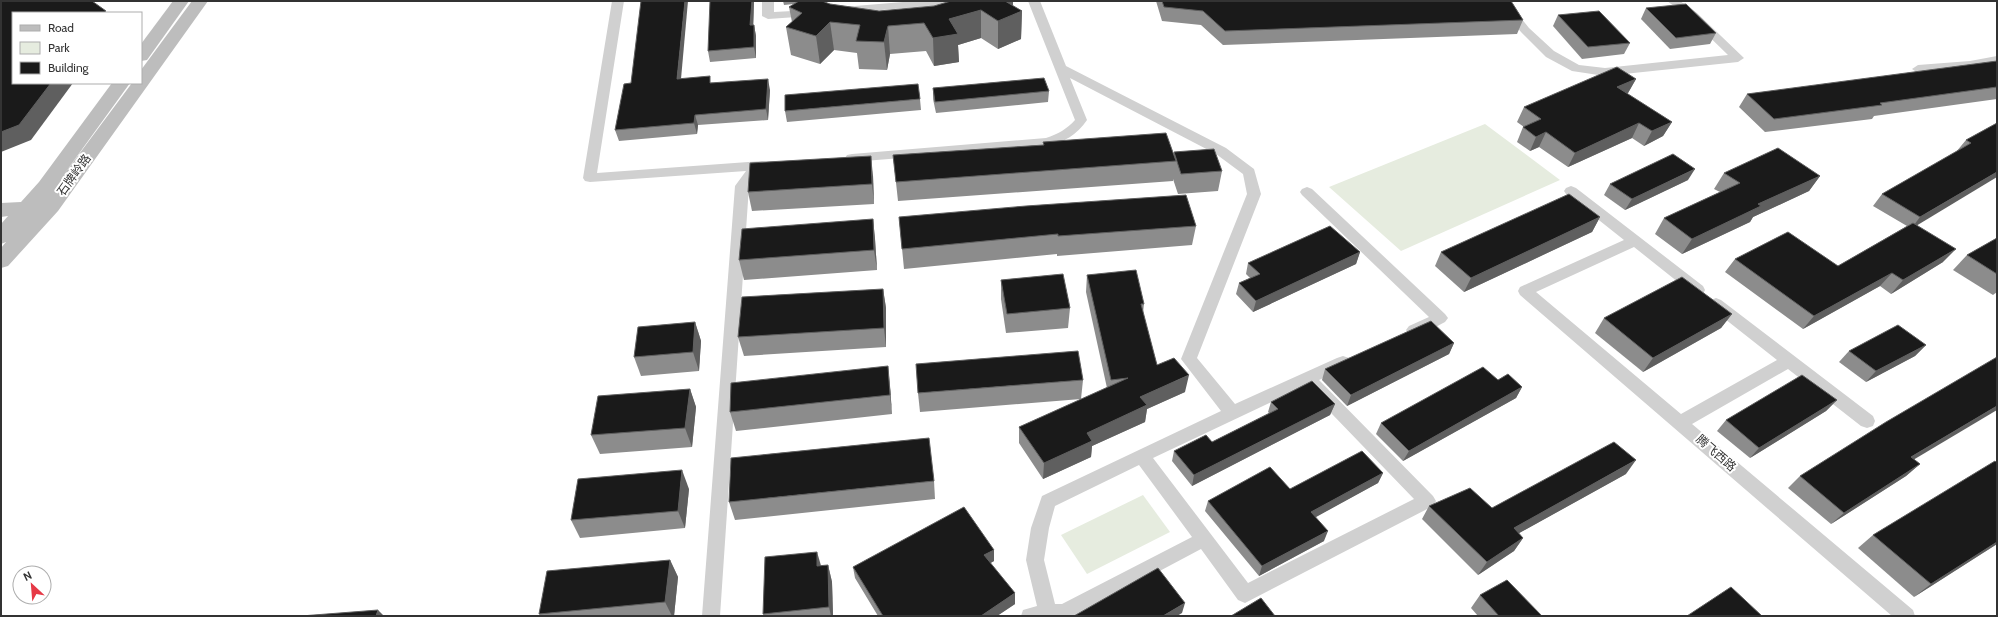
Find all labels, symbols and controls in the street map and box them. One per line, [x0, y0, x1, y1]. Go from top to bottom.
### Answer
legend [12, 12, 142, 84]
text: Road [48, 20, 74, 35]
text: Park [48, 40, 70, 55]
text: Building [48, 60, 90, 75]
street label: 石牌岭路 [53, 151, 94, 199]
street label: 腾飞西路 [1693, 431, 1739, 474]
north arrow [12, 565, 52, 605]
text: N [21, 568, 34, 584]

